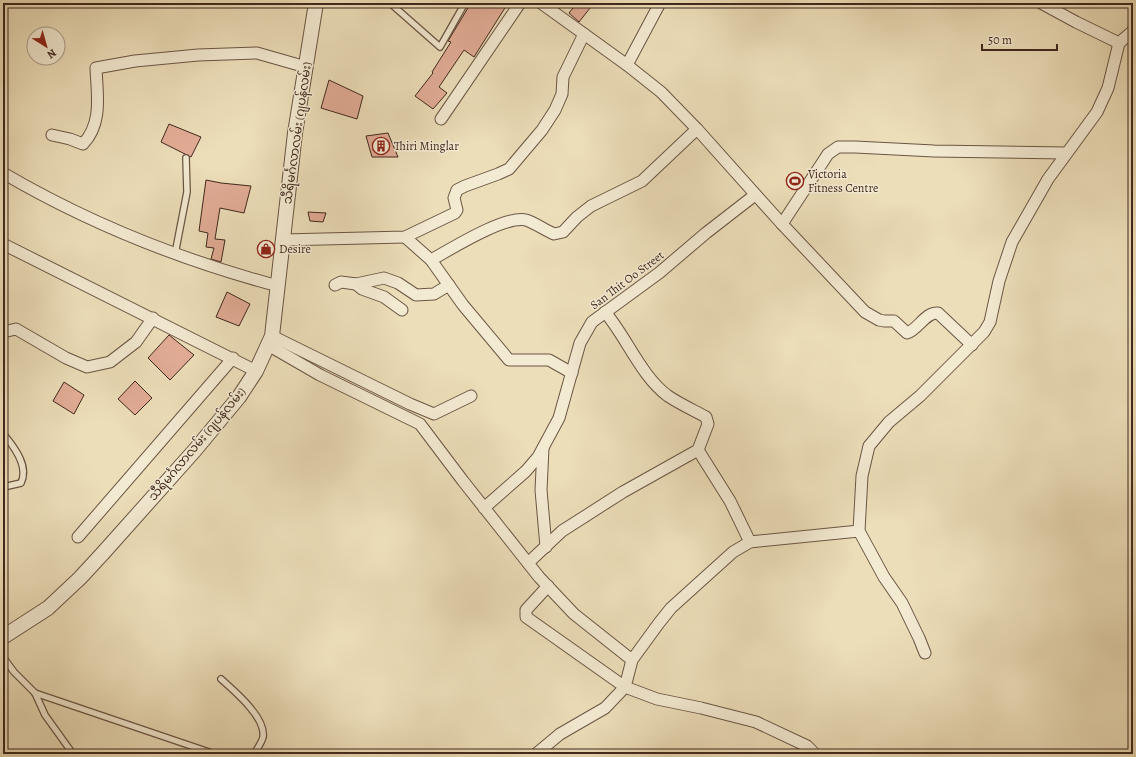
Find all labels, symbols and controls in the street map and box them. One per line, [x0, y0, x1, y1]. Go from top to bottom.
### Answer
north arrow [26, 26, 66, 66]
scale bar [982, 26, 1057, 52]
text: 50 m [988, 32, 1012, 48]
text: N [44, 45, 59, 62]
street label: သီရိမင်္ဂလာလမ်း (ဂျပန်လမ်း) [278, 61, 317, 205]
building icon: Thiri Minglar [371, 136, 391, 156]
place label: Thiri Minglar [394, 138, 459, 154]
place label: Victoria Fitness Centre [807, 166, 878, 196]
sports icon: Victoria Fitness Centre [785, 171, 805, 191]
shop icon: Desire [256, 239, 276, 259]
place label: Desire [279, 241, 311, 257]
street label: San Thit Oo Street [587, 247, 667, 313]
street label: သီရိမင်္ဂလာလမ်း (ဂျပန်လမ်း) [144, 383, 251, 505]

